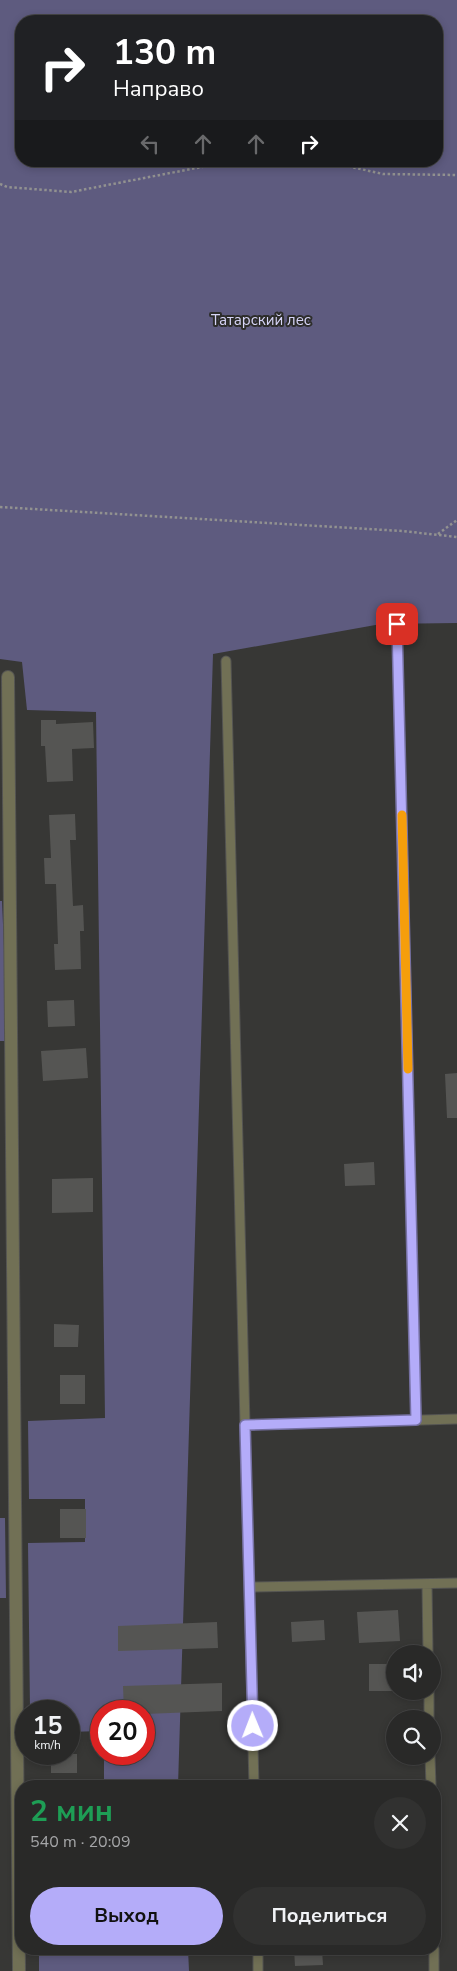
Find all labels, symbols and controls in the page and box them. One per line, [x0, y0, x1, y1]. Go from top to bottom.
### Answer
text: 130 m [113, 29, 216, 76]
icon: right [30, 35, 95, 100]
text: Направо [113, 74, 204, 104]
icon: left [136, 130, 164, 158]
icon: ahead [189, 130, 217, 158]
icon: ahead [242, 130, 270, 158]
icon: right [295, 130, 323, 158]
park label: Татарский лес [211, 310, 311, 330]
pin [376, 603, 418, 645]
icon: arrive [383, 610, 411, 638]
map controls [386, 1645, 441, 1765]
button: sound [386, 1645, 441, 1700]
position arrow [226, 1699, 278, 1751]
speed limit sign: 20 [90, 1700, 155, 1765]
text: 15 [32, 1709, 63, 1743]
button: search [386, 1710, 441, 1765]
text: km/h [34, 1737, 61, 1753]
text: 2 мин [30, 1791, 113, 1832]
button: close [374, 1797, 426, 1849]
text: 540 m · 20:09 [30, 1831, 131, 1853]
button: Выход [30, 1887, 223, 1945]
button: Поделиться [233, 1887, 426, 1945]

